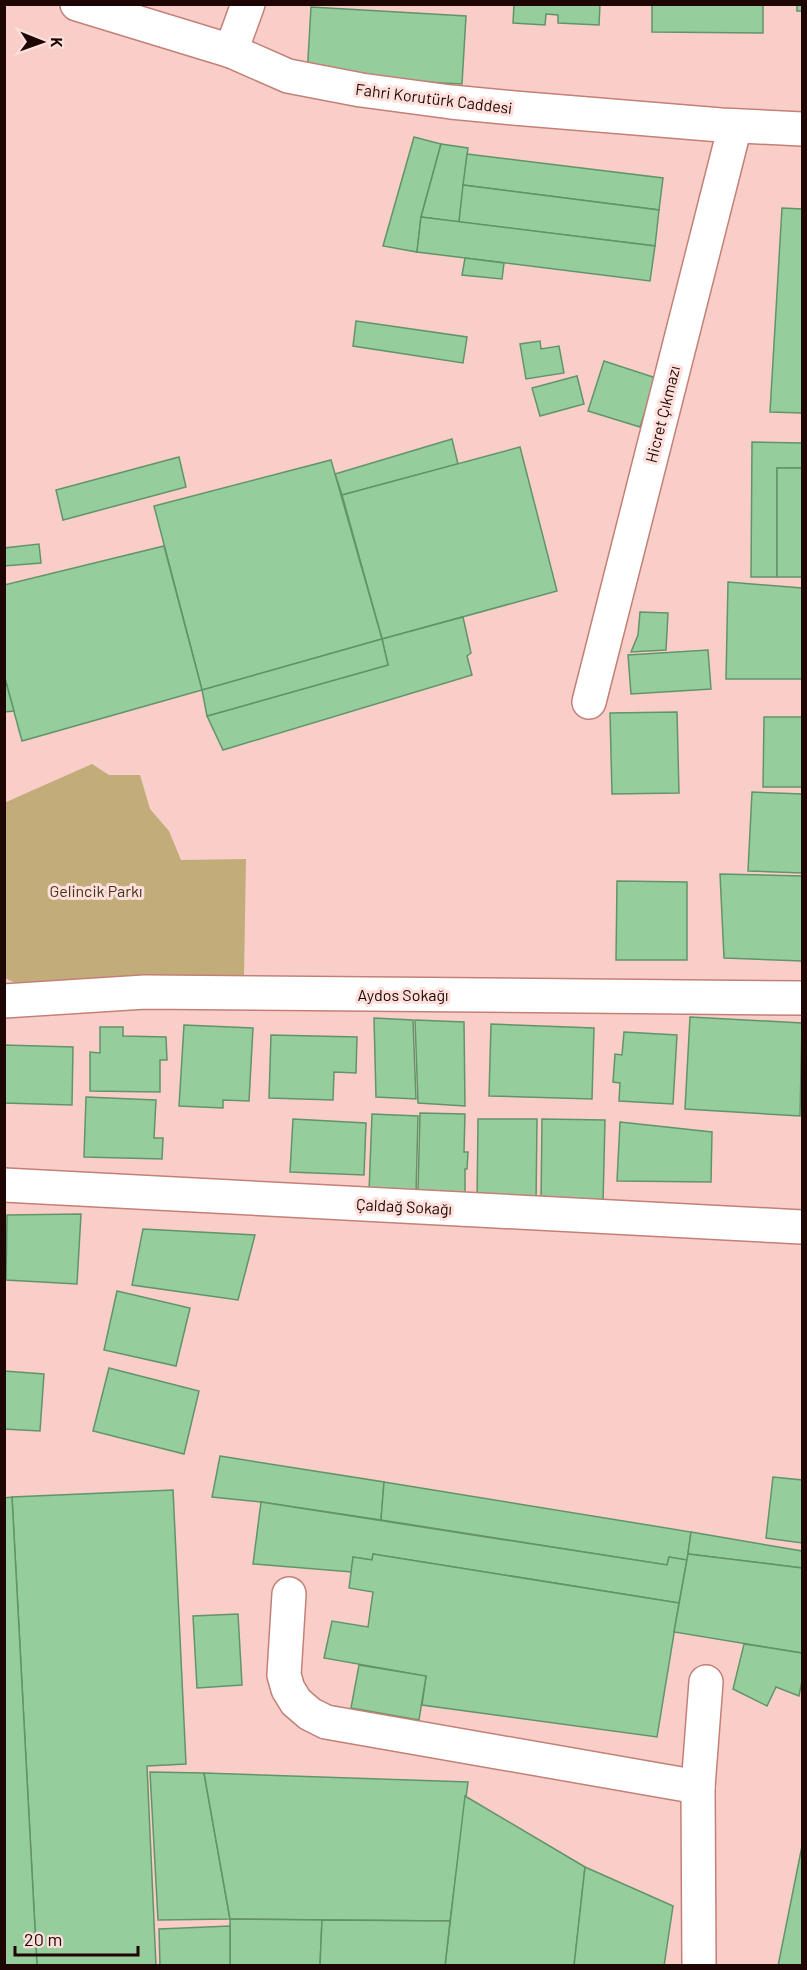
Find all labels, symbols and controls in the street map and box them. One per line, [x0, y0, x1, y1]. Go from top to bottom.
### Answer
north arrow [12, 12, 72, 72]
text: K [48, 37, 67, 47]
street label: Fahri Korutürk Caddesi [354, 79, 514, 117]
street label: Hicret Çıkmazı [641, 364, 683, 464]
park label: Gelincik Parkı [49, 881, 143, 900]
street label: Aydos Sokağı [358, 985, 448, 1004]
street label: Çaldağ Sokağı [355, 1194, 453, 1218]
scale bar [15, 1919, 138, 1957]
text: 20 m [24, 1928, 62, 1950]

